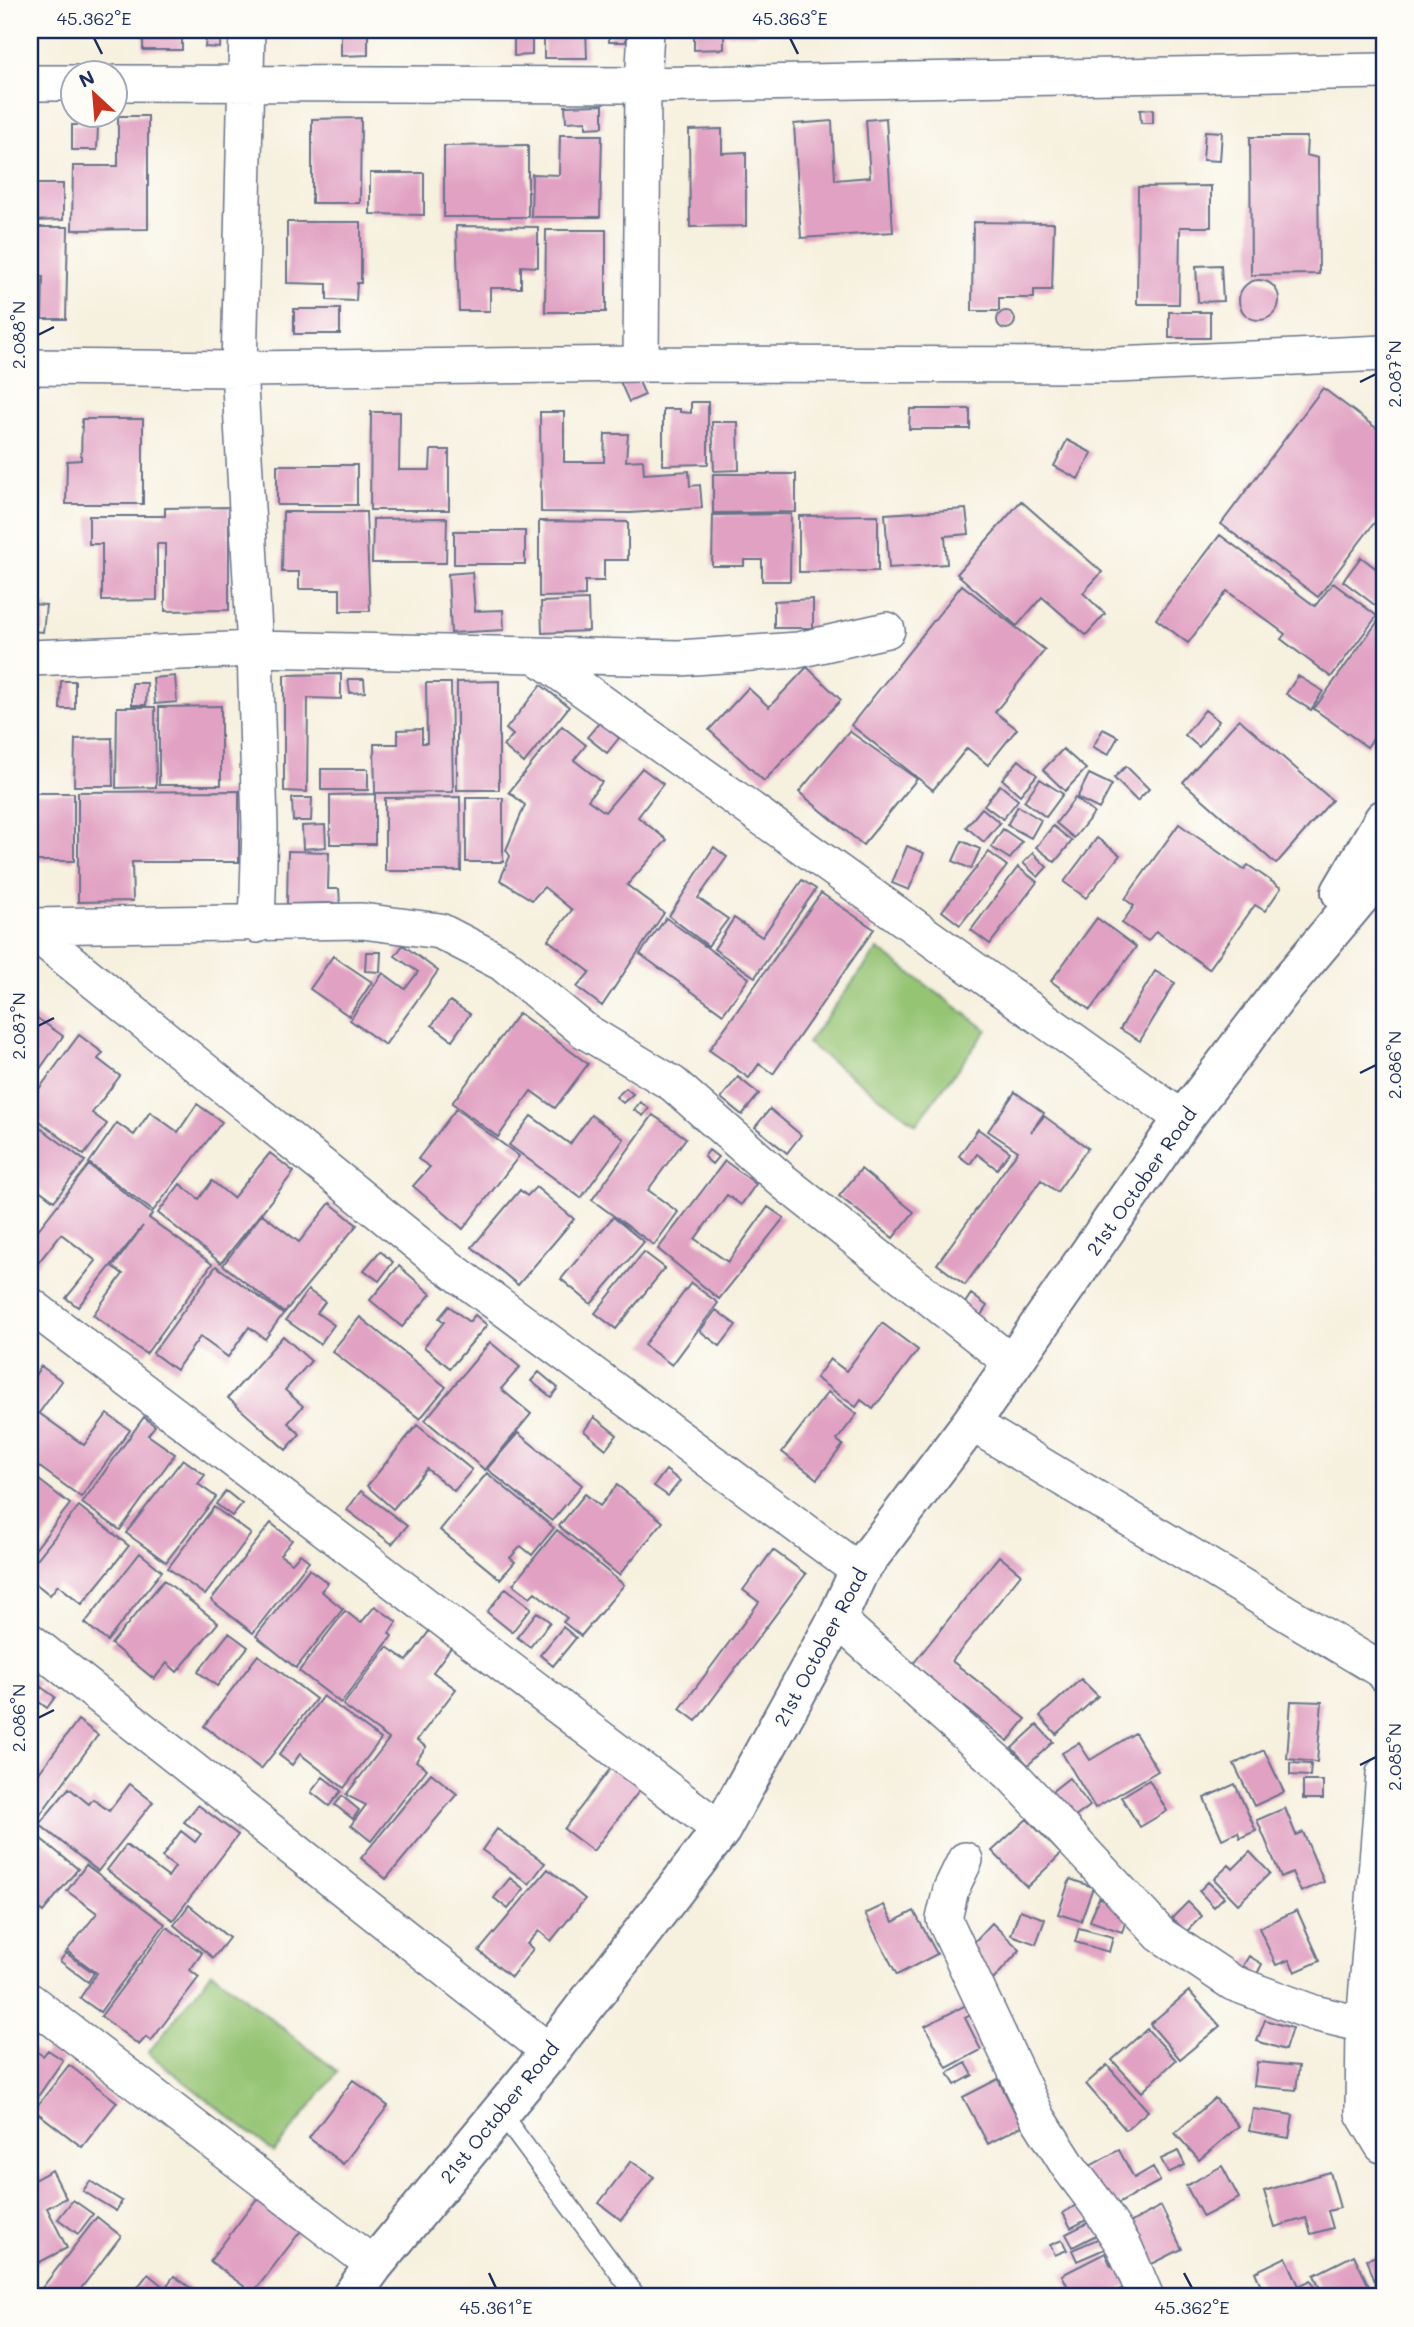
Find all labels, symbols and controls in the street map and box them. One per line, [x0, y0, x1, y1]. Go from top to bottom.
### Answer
text: 45.362°E [56, 6, 132, 30]
text: 45.363°E [752, 6, 828, 30]
north arrow [60, 60, 130, 130]
text: N [74, 64, 98, 93]
text: 2.088°N [6, 301, 30, 369]
text: 2.087°N [1382, 340, 1406, 408]
text: 2.087°N [6, 992, 30, 1060]
text: 2.086°N [1382, 1031, 1406, 1099]
street label: 21st October Road [1080, 1102, 1202, 1260]
street label: 21st October Road [768, 1564, 872, 1730]
text: 2.086°N [6, 1684, 30, 1752]
text: 2.085°N [1382, 1723, 1406, 1791]
street label: 21st October Road [434, 2036, 564, 2188]
text: 45.361°E [459, 2295, 533, 2319]
text: 45.362°E [1154, 2295, 1230, 2319]

